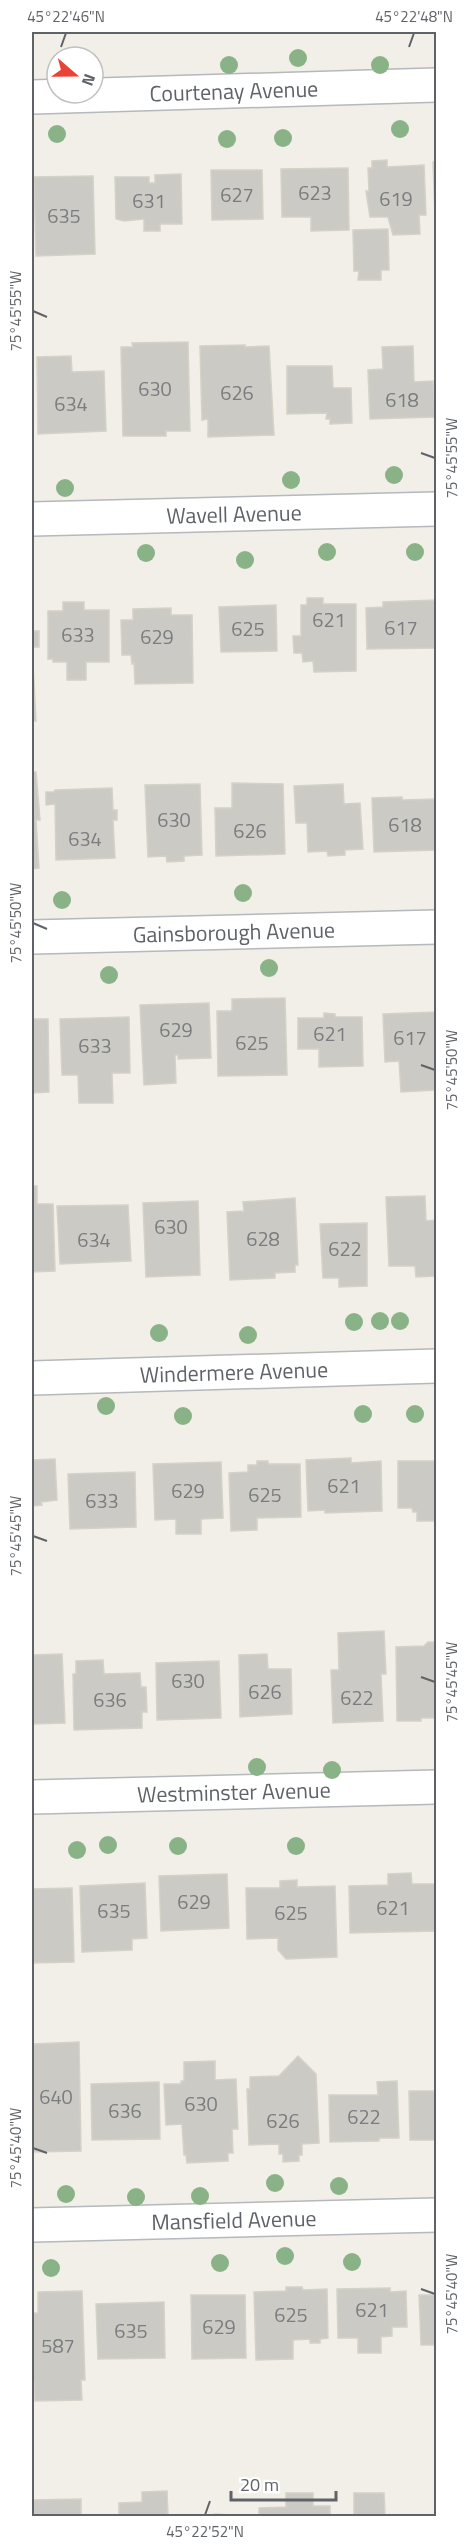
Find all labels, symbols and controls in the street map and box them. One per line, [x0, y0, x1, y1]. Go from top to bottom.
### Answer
text: 45°22'46"N [27, 5, 105, 28]
text: 45°22'48"N [375, 5, 453, 28]
north arrow [45, 45, 105, 105]
text: N [76, 71, 102, 89]
street label: Courtenay Avenue [149, 72, 319, 110]
house number: 623 [298, 177, 332, 208]
house number: 627 [220, 179, 254, 210]
house number: 619 [379, 183, 413, 214]
house number: 631 [132, 185, 166, 216]
house number: 635 [47, 200, 81, 231]
text: 75°45'55"W [4, 271, 27, 351]
house number: 630 [138, 373, 172, 404]
house number: 626 [220, 377, 254, 408]
house number: 618 [385, 384, 419, 415]
house number: 634 [54, 388, 88, 419]
text: 75°45'55"W [440, 418, 463, 498]
street label: Wavell Avenue [166, 495, 302, 533]
house number: 621 [312, 604, 346, 635]
house number: 617 [384, 612, 418, 643]
house number: 625 [231, 613, 265, 644]
house number: 633 [61, 619, 95, 650]
house number: 629 [140, 621, 174, 652]
house number: 630 [157, 804, 191, 835]
house number: 618 [388, 809, 422, 840]
house number: 626 [233, 815, 267, 846]
house number: 634 [68, 823, 102, 854]
text: 75°45'50"W [4, 883, 27, 963]
street label: Gainsborough Avenue [132, 913, 335, 951]
house number: 629 [159, 1014, 193, 1045]
house number: 621 [313, 1018, 347, 1049]
house number: 617 [393, 1022, 427, 1053]
house number: 625 [235, 1027, 269, 1058]
house number: 633 [78, 1030, 112, 1061]
text: 75°45'50"W [440, 1030, 463, 1110]
house number: 630 [154, 1211, 188, 1242]
house number: 628 [246, 1223, 280, 1254]
house number: 634 [77, 1224, 111, 1255]
house number: 622 [328, 1233, 362, 1264]
street label: Windermere Avenue [139, 1352, 329, 1392]
house number: 621 [327, 1470, 361, 1501]
house number: 629 [171, 1475, 205, 1506]
house number: 625 [248, 1479, 282, 1510]
house number: 633 [85, 1485, 119, 1516]
text: 75°45'45"W [4, 1496, 27, 1576]
text: 75°45'45"W [440, 1642, 463, 1722]
house number: 630 [171, 1665, 205, 1696]
house number: 626 [248, 1676, 282, 1707]
house number: 622 [340, 1682, 374, 1713]
house number: 636 [93, 1684, 127, 1715]
street label: Westminster Avenue [137, 1773, 331, 1811]
house number: 629 [177, 1886, 211, 1917]
house number: 621 [376, 1892, 410, 1923]
house number: 635 [97, 1895, 131, 1926]
house number: 625 [274, 1897, 308, 1928]
house number: 640 [39, 2081, 73, 2112]
house number: 630 [184, 2088, 218, 2119]
house number: 636 [108, 2095, 142, 2126]
house number: 622 [347, 2101, 381, 2132]
house number: 626 [266, 2105, 300, 2136]
text: 75°45'40"W [4, 2108, 27, 2188]
street label: Mansfield Avenue [151, 2201, 317, 2239]
text: 75°45'40"W [440, 2254, 463, 2334]
house number: 621 [355, 2294, 389, 2325]
house number: 625 [274, 2299, 308, 2330]
house number: 629 [202, 2311, 236, 2342]
house number: 635 [114, 2315, 148, 2346]
house number: 587 [41, 2330, 75, 2361]
scale bar [231, 2464, 336, 2502]
text: 20 m [240, 2471, 279, 2498]
text: 45°22'52"N [166, 2520, 244, 2543]

